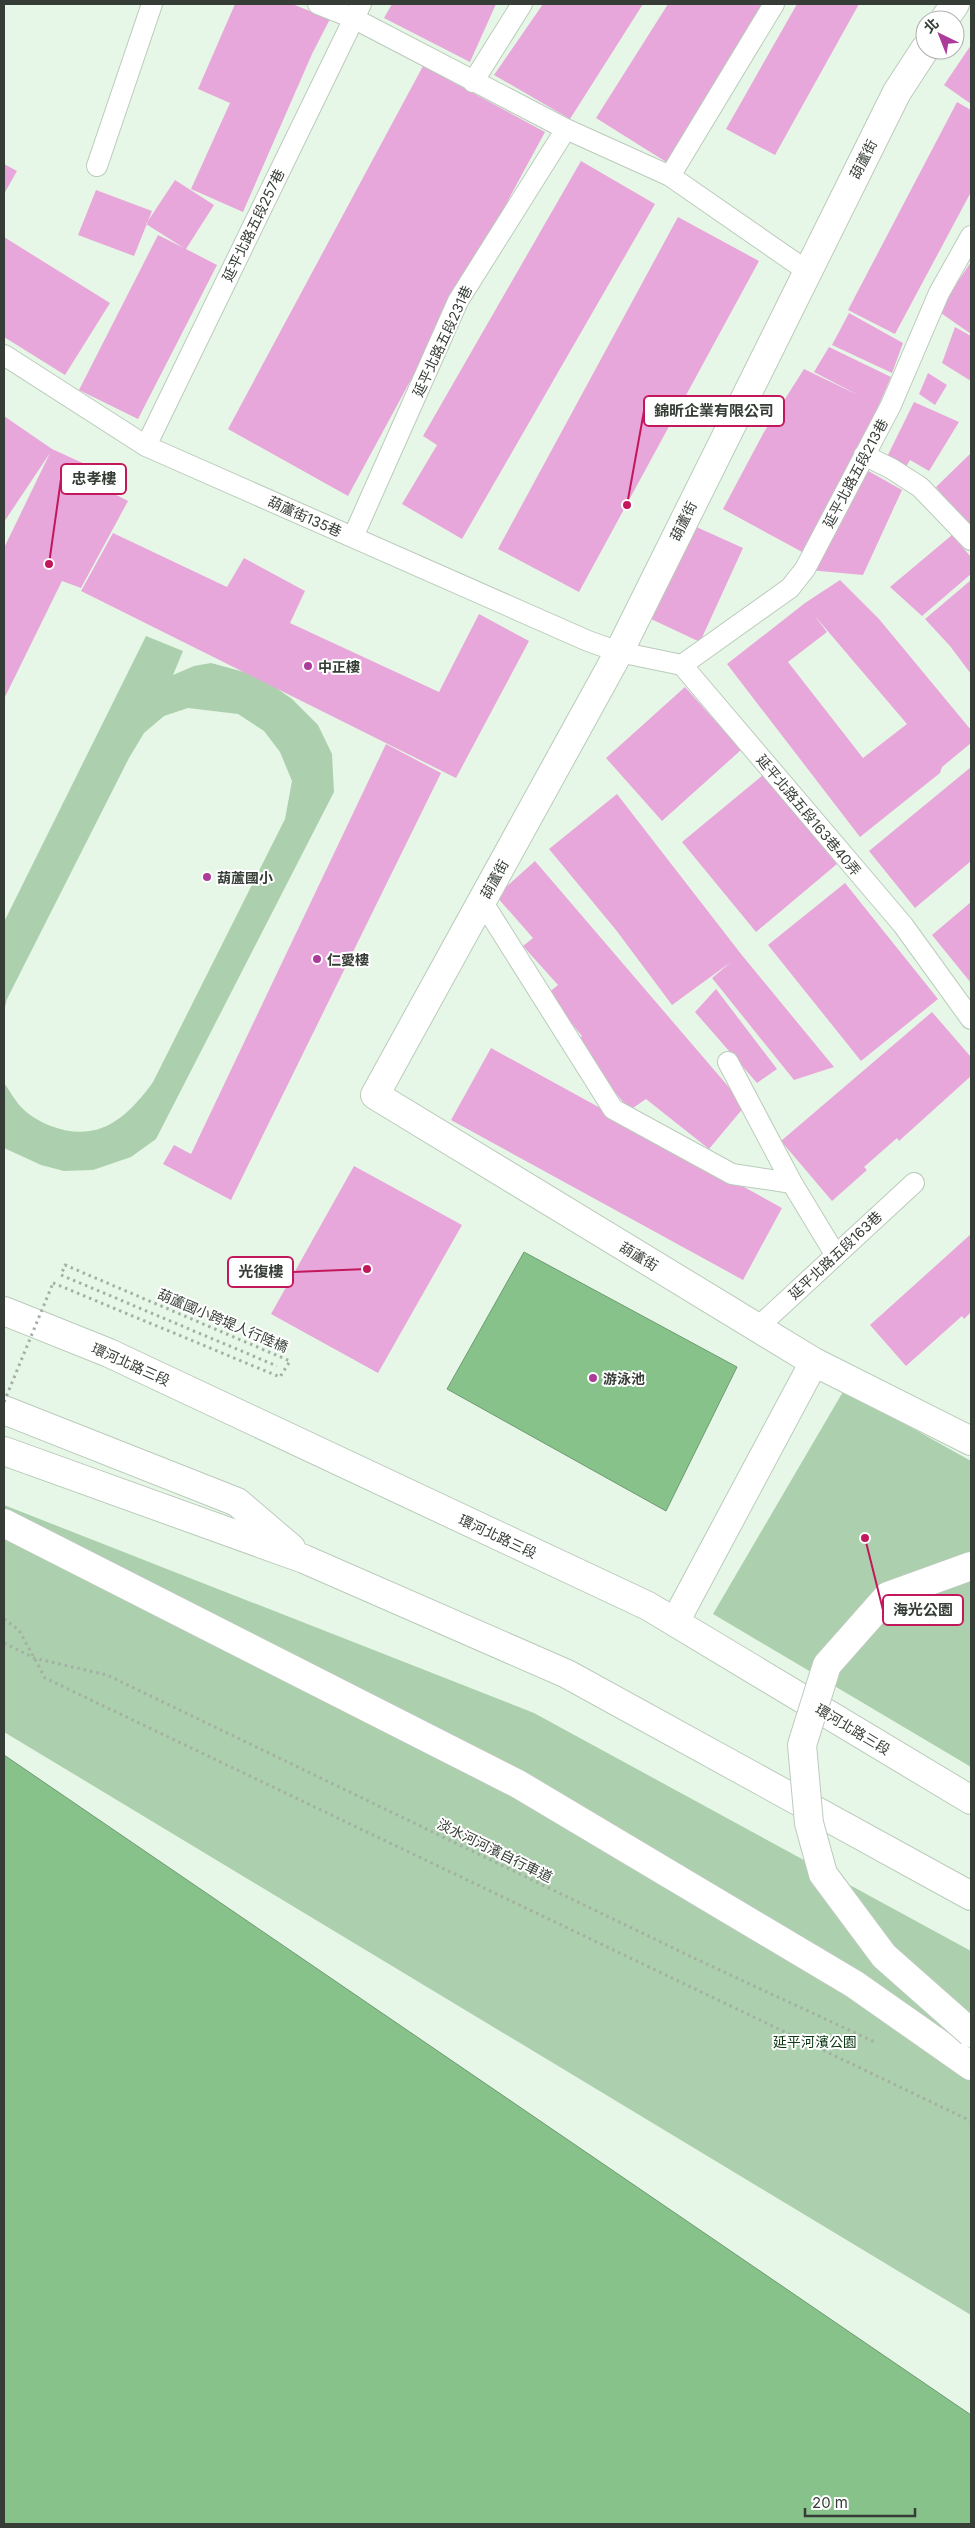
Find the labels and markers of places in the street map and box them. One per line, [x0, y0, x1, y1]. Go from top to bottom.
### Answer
callout: 錦昕企業有限公司 [644, 396, 784, 426]
callout: 忠孝樓 [61, 464, 126, 494]
place label: 中正樓 [318, 658, 360, 675]
marker: 中正樓 [302, 660, 314, 672]
place label: 葫蘆國小 [217, 869, 273, 886]
marker: 葫蘆國小 [201, 871, 213, 883]
place label: 仁愛樓 [327, 951, 369, 968]
marker: 仁愛樓 [311, 953, 323, 965]
callout: 光復樓 [228, 1257, 293, 1287]
place label: 游泳池 [603, 1370, 645, 1387]
marker: 游泳池 [587, 1372, 599, 1384]
callout: 海光公園 [883, 1595, 963, 1625]

